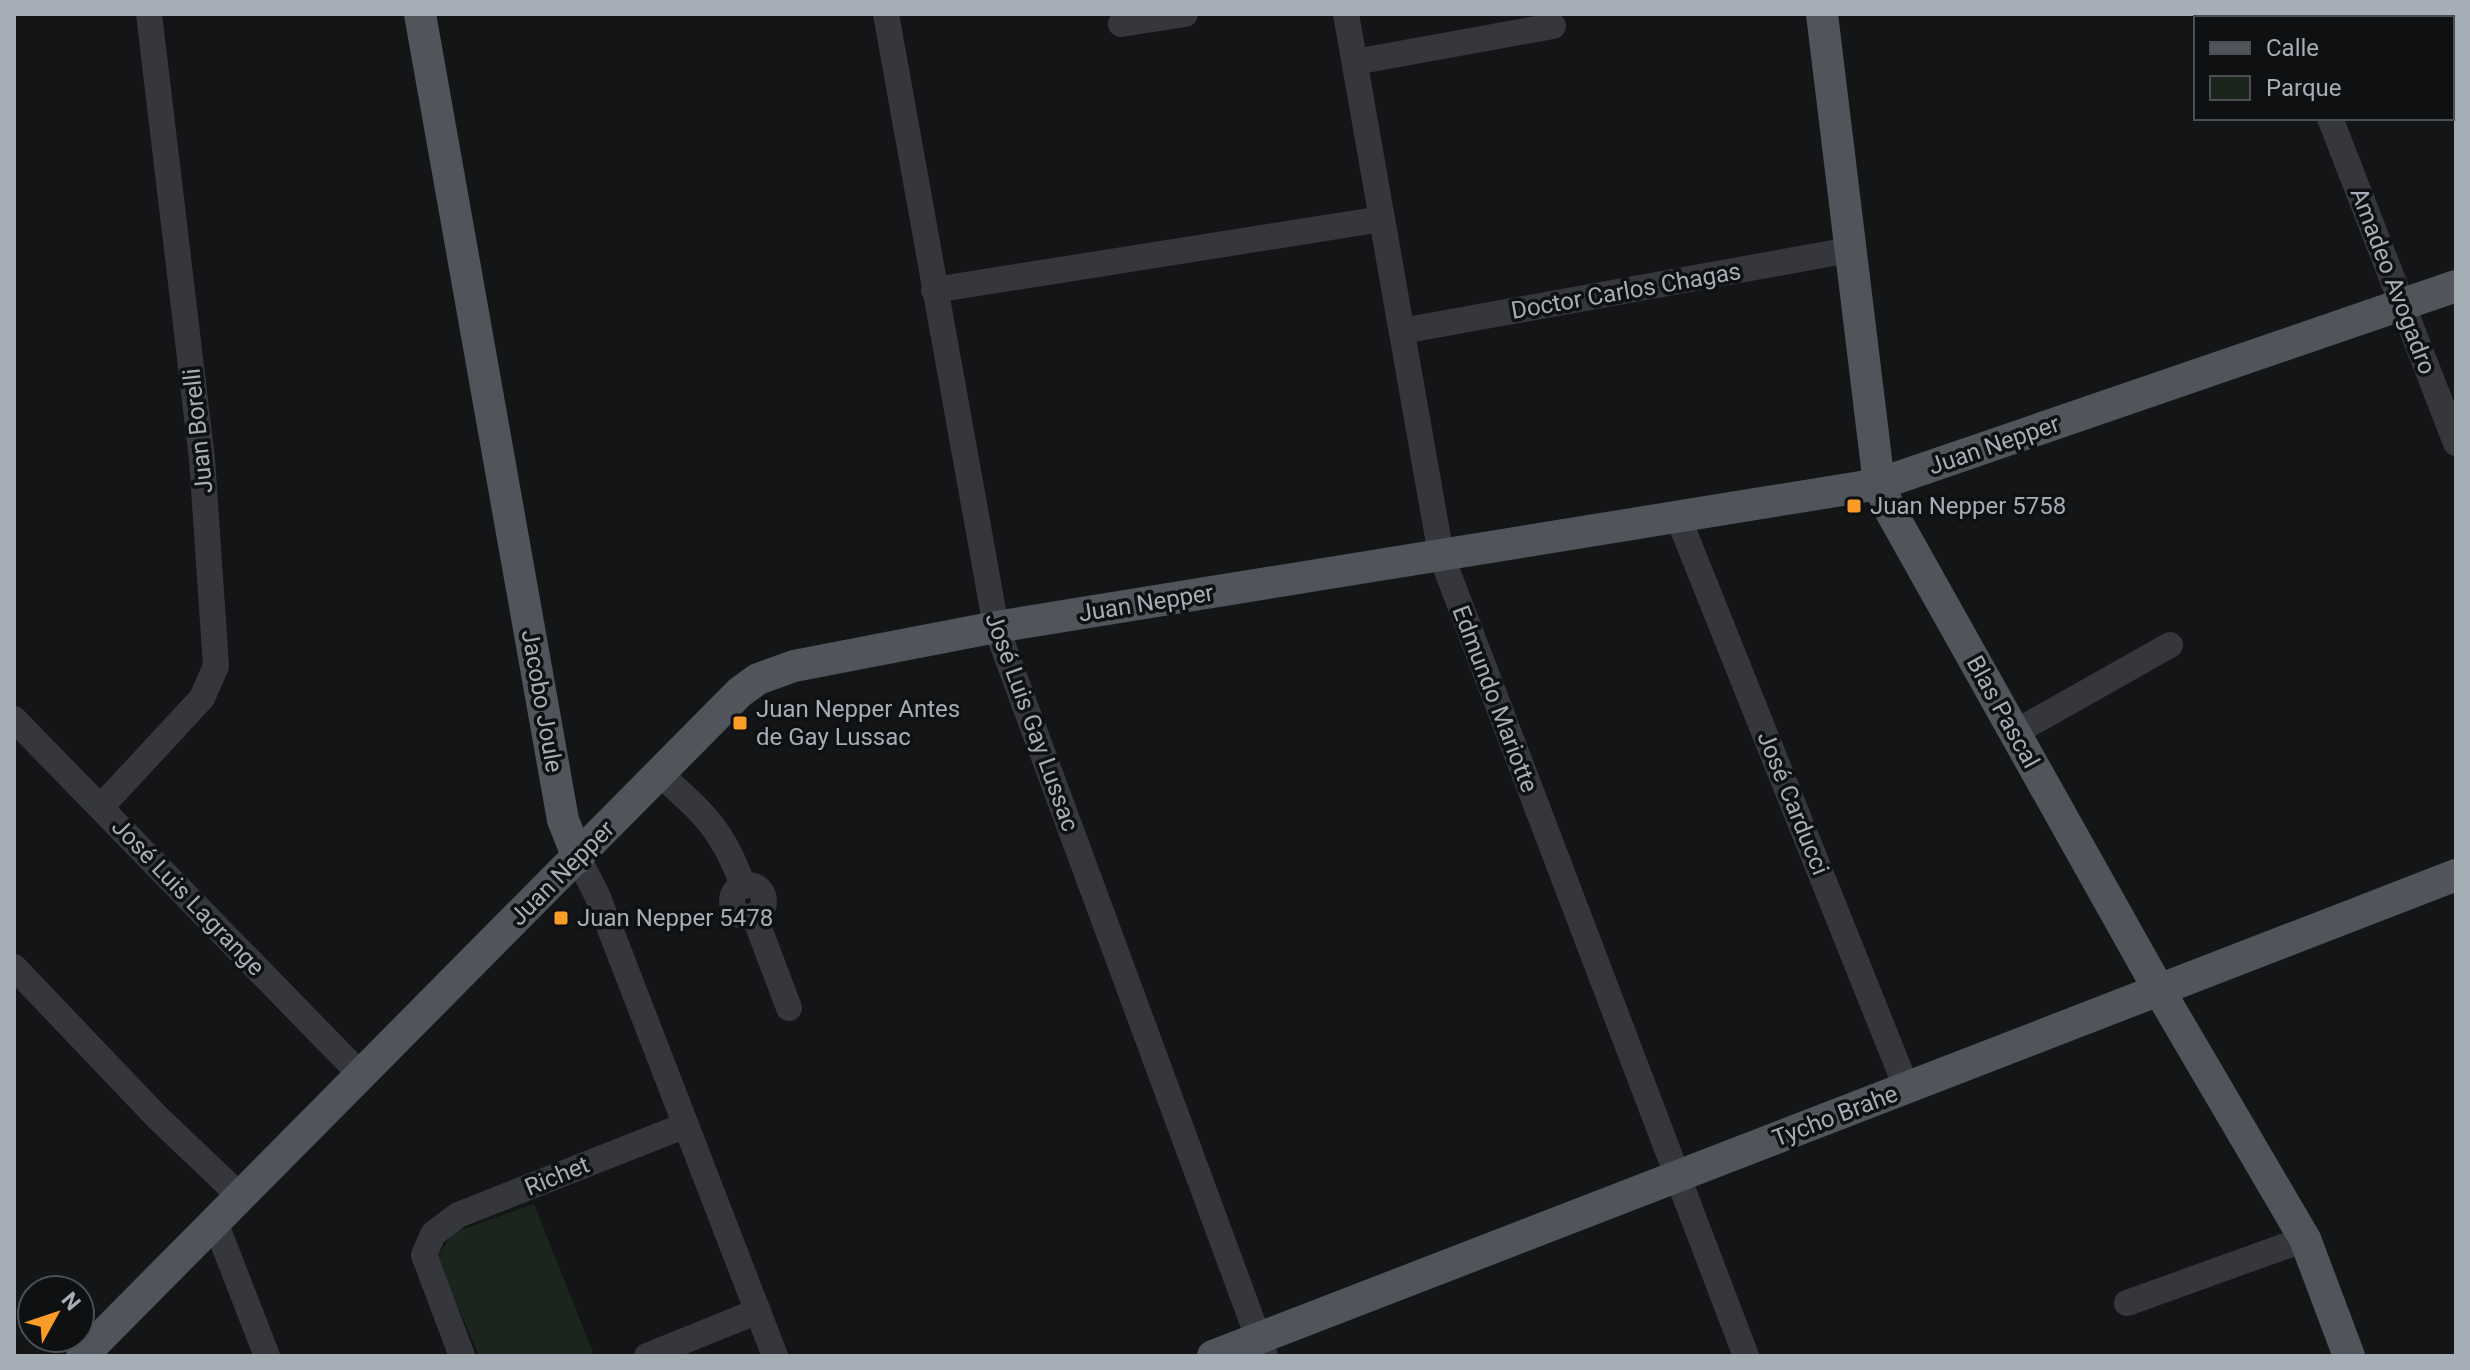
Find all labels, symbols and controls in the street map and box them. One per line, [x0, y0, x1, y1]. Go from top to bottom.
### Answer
legend [2194, 16, 2454, 120]
text: Calle [2266, 34, 2319, 62]
text: Parque [2266, 74, 2342, 102]
street label: Amadeo Avogadro [2345, 184, 2441, 378]
street label: Doctor Carlos Chagas [1509, 257, 1743, 325]
street label: Juan Borelli [178, 367, 218, 495]
street label: Juan Nepper [1925, 410, 2063, 480]
place label: Juan Nepper 5758 [1870, 492, 2066, 520]
marker: Juan Nepper 5758 [1845, 497, 1863, 515]
street label: Juan Nepper [1076, 579, 1216, 627]
street label: Edmundo Mariotte [1446, 602, 1544, 796]
street label: José Luis Gay Lussac [979, 609, 1085, 835]
street label: Jacobo Joule [516, 627, 568, 775]
street label: Blas Pascal [1961, 651, 2045, 773]
place label: Juan Nepper Antes de Gay Lussac [756, 695, 960, 751]
marker: Juan Nepper Antes de Gay Lussac [731, 714, 749, 732]
street label: José Carducci [1751, 727, 1835, 879]
street label: José Luis Lagrange [106, 813, 270, 981]
street label: Juan Nepper [504, 815, 620, 931]
place label: Juan Nepper 5478 [577, 904, 773, 932]
marker: Juan Nepper 5478 [552, 909, 570, 927]
street label: Tycho Brahe [1768, 1079, 1902, 1153]
street label: Richet [521, 1150, 593, 1202]
north arrow [16, 1274, 96, 1354]
text: N [56, 1287, 86, 1315]

